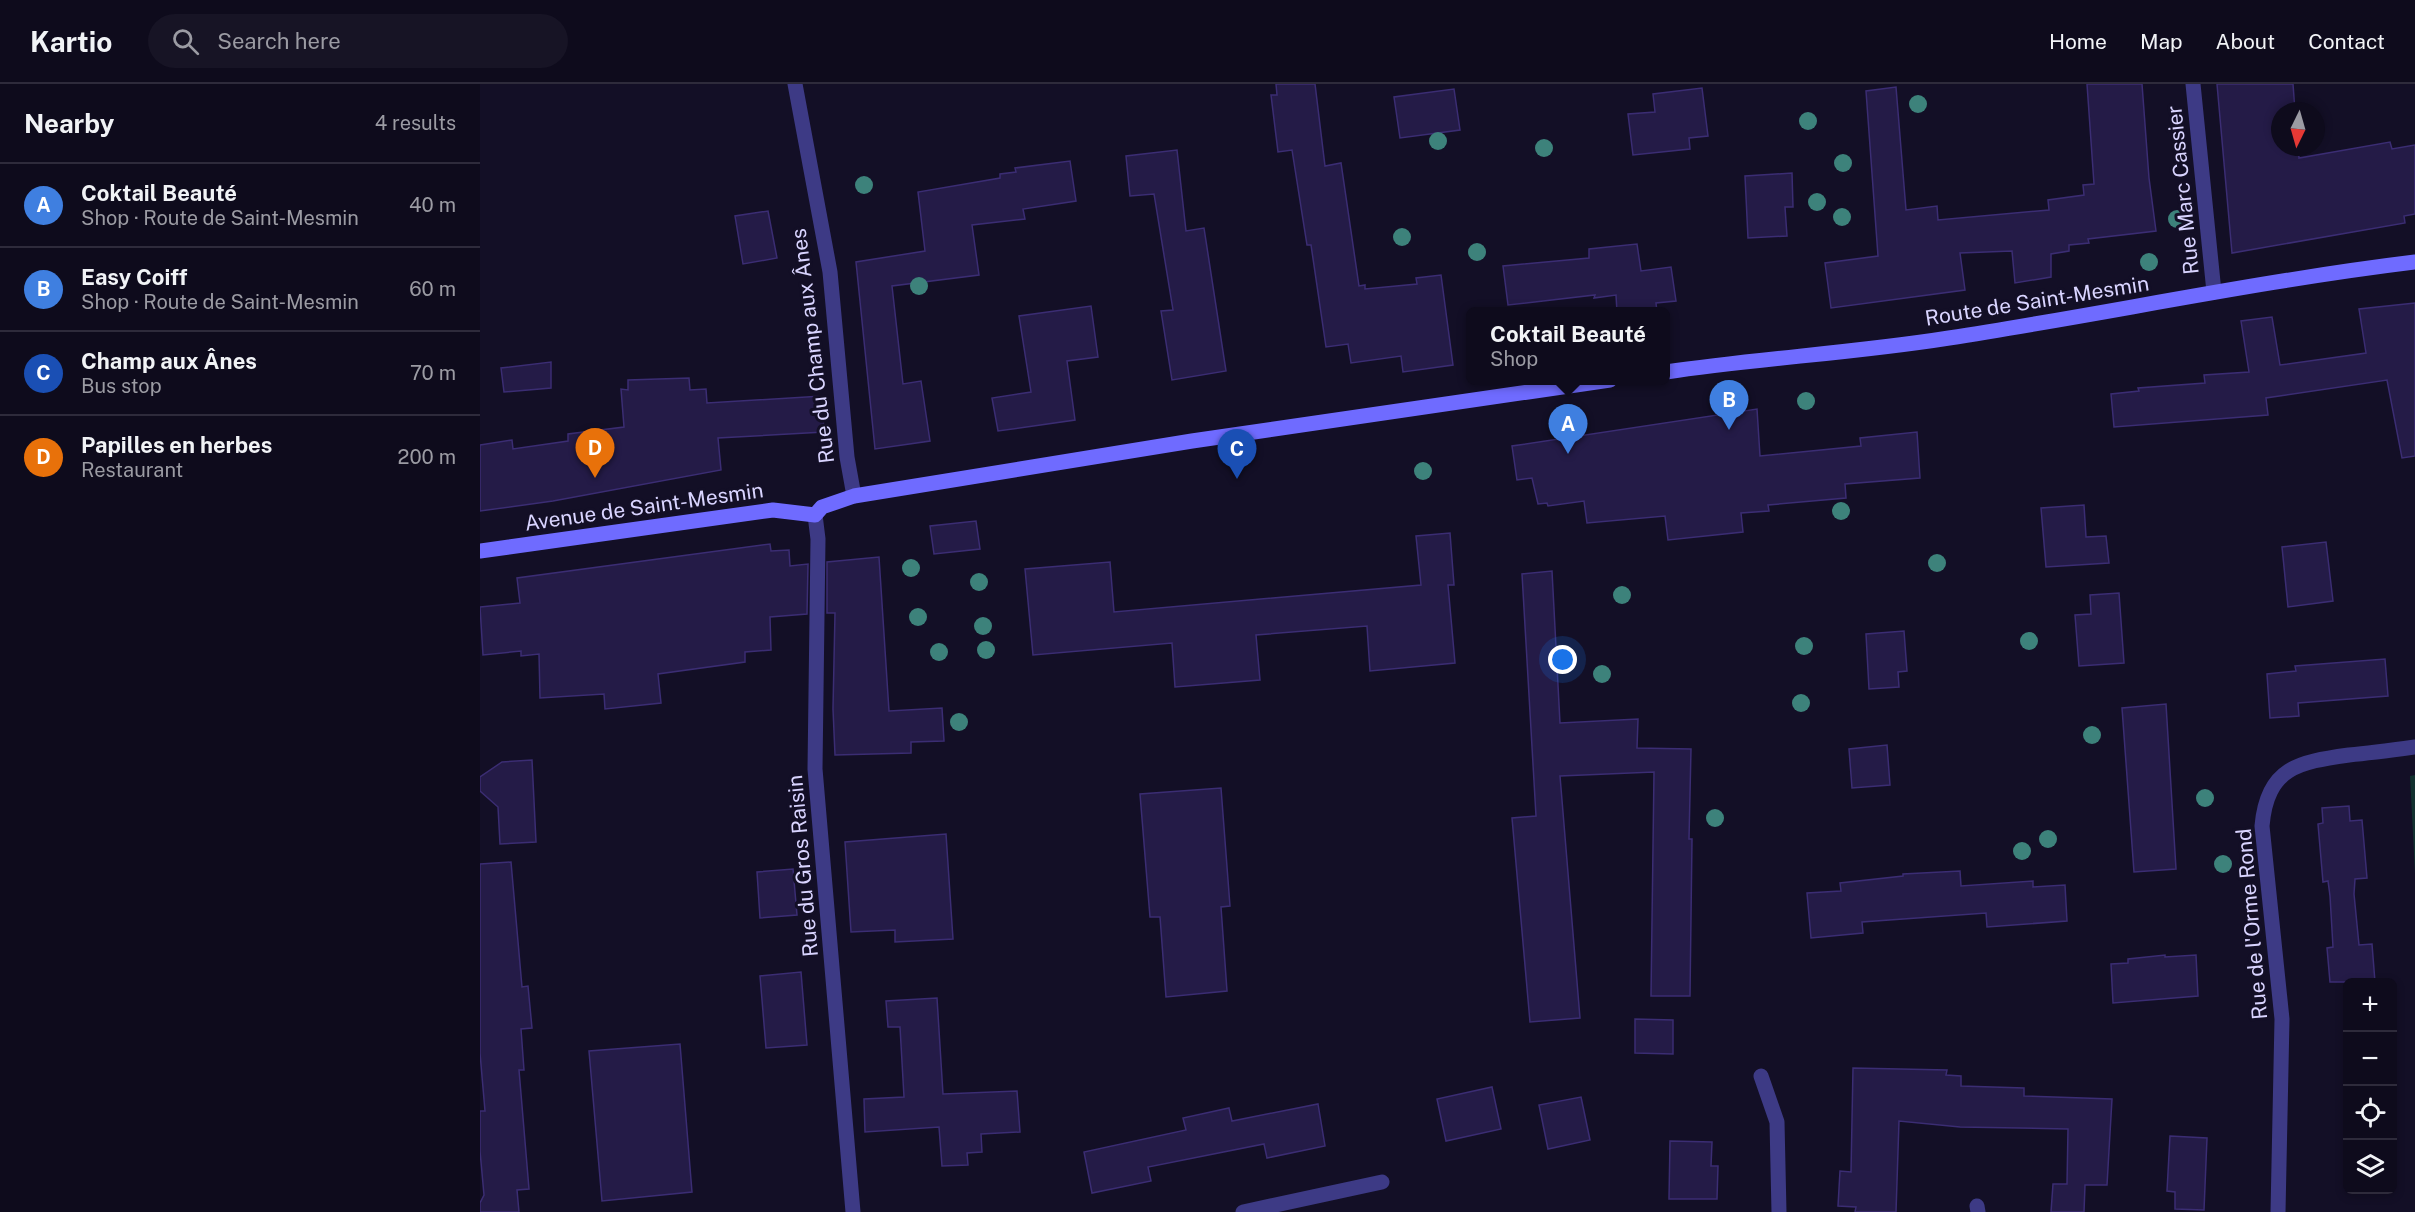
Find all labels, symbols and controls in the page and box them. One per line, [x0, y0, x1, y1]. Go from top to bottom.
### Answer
search box [148, 14, 568, 68]
text: Kartio [30, 25, 112, 58]
icon: search [169, 25, 202, 58]
text: Search here [217, 28, 341, 54]
text: Home [2049, 29, 2107, 54]
text: Map [2140, 29, 2183, 54]
text: About [2216, 29, 2275, 54]
text: Contact [2308, 29, 2385, 54]
north arrow [2271, 102, 2325, 156]
street label: Rue Marc Cassier [2161, 104, 2204, 276]
text: Nearby [24, 108, 114, 139]
text: 4 results [375, 111, 456, 135]
text: Coktail Beauté [81, 180, 237, 206]
text: A [36, 193, 51, 217]
text: 40 m [409, 193, 456, 217]
text: Shop · Route de Saint-Mesmin [81, 206, 359, 230]
street label: Rue du Champ aux Ânes [786, 227, 839, 465]
text: Easy Coiff [81, 264, 188, 290]
street label: Route de Saint-Mesmin [1923, 270, 2151, 331]
text: B [37, 277, 50, 301]
text: 60 m [409, 277, 456, 301]
text: Shop · Route de Saint-Mesmin [81, 290, 359, 314]
popup [1466, 307, 1670, 385]
text: Coktail Beauté [1490, 321, 1646, 347]
text: Shop [1490, 347, 1538, 371]
text: Champ aux Ânes [81, 348, 257, 374]
text: C [36, 361, 51, 385]
text: 70 m [410, 361, 456, 385]
text: Bus stop [81, 374, 162, 398]
pin: B [1710, 380, 1748, 430]
pin: A [1548, 404, 1588, 454]
pin: D [576, 428, 614, 478]
pin: C [1218, 430, 1257, 479]
text: Papilles en herbes [81, 432, 272, 458]
text: D [36, 445, 51, 469]
text: 200 m [398, 445, 456, 469]
text: Restaurant [81, 458, 183, 482]
street label: Avenue de Saint-Mesmin [523, 477, 765, 536]
your location [1548, 645, 1577, 674]
street label: Rue du Gros Raisin [782, 774, 823, 958]
street label: Rue de l'Orme Rond [2231, 827, 2272, 1021]
map controls [2343, 978, 2397, 1194]
button: + [2343, 978, 2397, 1032]
button: − [2343, 1032, 2397, 1086]
button: locate [2343, 1086, 2397, 1140]
button: layers [2343, 1140, 2397, 1194]

